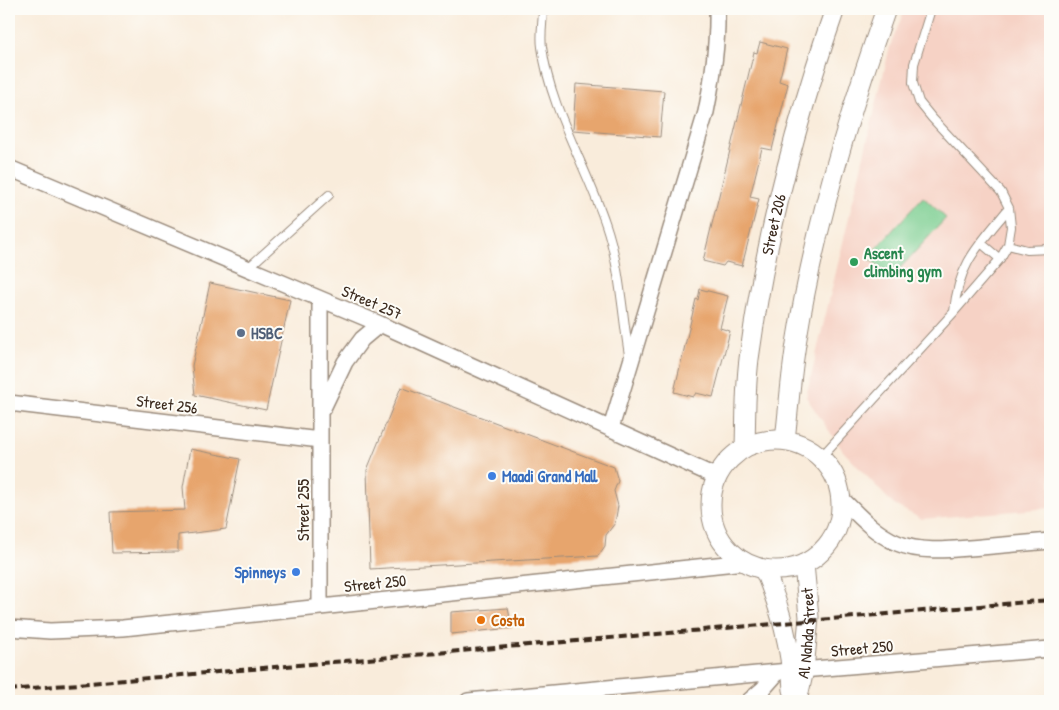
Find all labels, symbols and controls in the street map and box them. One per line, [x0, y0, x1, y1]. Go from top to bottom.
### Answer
street label: Street 206 [756, 192, 791, 257]
place label: Ascent climbing gym [864, 242, 942, 283]
marker: Ascent climbing gym [848, 256, 860, 268]
street label: Street 257 [339, 280, 405, 324]
place label: HSBC [251, 322, 283, 344]
marker: HSBC [235, 327, 247, 339]
street label: Street 256 [135, 389, 199, 419]
place label: Maadi Grand Mall [502, 465, 599, 487]
marker: Maadi Grand Mall [486, 470, 498, 482]
street label: Street 255 [292, 479, 314, 541]
place label: Spinneys [234, 561, 287, 584]
marker: Spinneys [290, 566, 302, 578]
street label: Street 250 [343, 569, 407, 597]
street label: Al Nahda Street [791, 586, 820, 680]
place label: Costa [491, 609, 525, 631]
marker: Costa [475, 614, 487, 626]
street label: Street 250 [830, 634, 894, 662]

